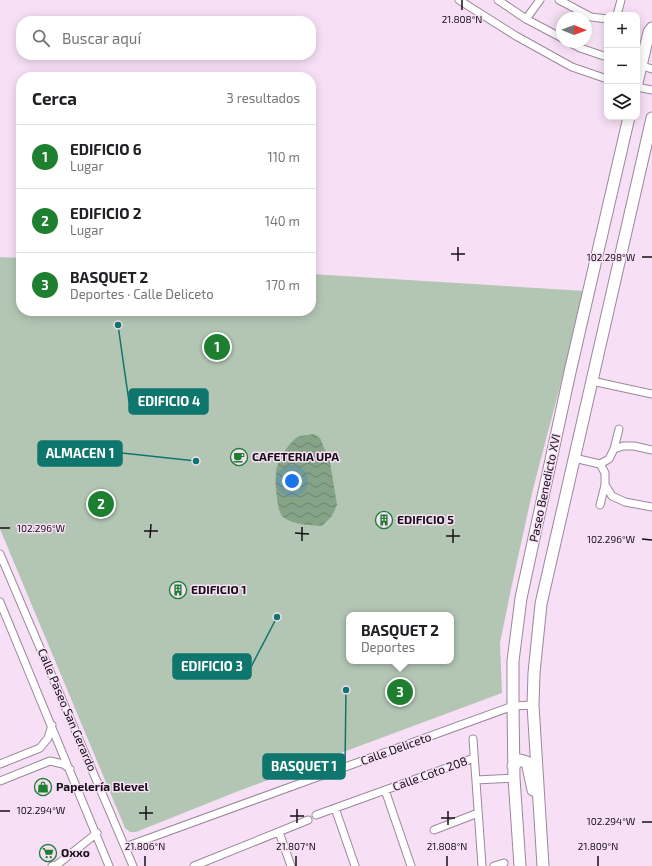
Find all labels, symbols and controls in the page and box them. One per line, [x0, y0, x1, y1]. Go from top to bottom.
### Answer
north arrow [556, 12, 592, 48]
map controls [604, 12, 640, 120]
button: + [604, 12, 640, 48]
text: 21.808°N [442, 13, 482, 25]
search box [16, 16, 316, 60]
icon: search [30, 27, 52, 49]
text: Buscar aquí [62, 29, 141, 47]
button: − [604, 48, 640, 84]
button: layers [604, 84, 640, 120]
text: Cerca [32, 88, 77, 108]
text: 3 resultados [227, 90, 300, 106]
text: EDIFICIO 6 [70, 140, 142, 158]
text: 1 [42, 149, 48, 165]
text: 110 m [268, 149, 300, 165]
text: Lugar [70, 158, 104, 174]
text: EDIFICIO 2 [70, 204, 142, 222]
text: 2 [41, 213, 49, 229]
text: 140 m [265, 213, 300, 229]
text: Lugar [70, 222, 104, 238]
text: 102.298°W [587, 251, 636, 263]
text: BASQUET 2 [70, 268, 148, 286]
text: 3 [41, 277, 49, 293]
text: 170 m [266, 277, 300, 293]
text: Deportes · Calle Deliceto [70, 286, 214, 302]
pin: 1 [204, 332, 230, 362]
callout: EDIFICIO 4 [129, 389, 208, 414]
text: EDIFICIO 4 [138, 393, 200, 409]
street label: Paseo Benedicto XVI [526, 432, 562, 543]
callout: ALMACEN 1 [38, 441, 122, 466]
text: ALMACEN 1 [46, 445, 114, 461]
cafe icon: CAFETERIA UPA [229, 447, 249, 467]
place label: CAFETERIA UPA [252, 449, 339, 463]
your location [282, 471, 302, 491]
pin: 2 [88, 489, 114, 519]
building icon: EDIFICIO 5 [374, 510, 394, 530]
place label: EDIFICIO 5 [397, 512, 454, 526]
text: 102.296°W [17, 522, 66, 534]
text: 102.296°W [587, 533, 636, 545]
building icon: EDIFICIO 1 [168, 580, 188, 600]
place label: EDIFICIO 1 [191, 582, 246, 596]
popup [346, 612, 454, 664]
text: BASQUET 2 [361, 621, 439, 639]
text: Deportes [361, 639, 415, 655]
street label: Calle Paseo San Gerardo [36, 646, 100, 773]
callout: EDIFICIO 3 [173, 654, 251, 679]
text: EDIFICIO 3 [181, 658, 243, 674]
pin: 3 [387, 677, 413, 707]
street label: Calle Deliceto [358, 729, 433, 767]
street label: Calle Coto 208 [390, 753, 469, 793]
callout: BASQUET 1 [263, 754, 345, 779]
text: BASQUET 1 [271, 758, 337, 775]
shop icon: Papelería Blevel [33, 777, 53, 797]
place label: Papelería Blevel [56, 779, 149, 793]
text: 102.294°W [17, 804, 66, 816]
text: 102.294°W [587, 815, 636, 827]
text: 21.806°N [125, 840, 165, 852]
text: 21.807°N [276, 840, 316, 852]
text: 21.808°N [427, 840, 467, 852]
text: 21.809°N [578, 840, 618, 852]
supermarket icon: Oxxo [38, 843, 58, 863]
place label: Oxxo [61, 845, 90, 859]

